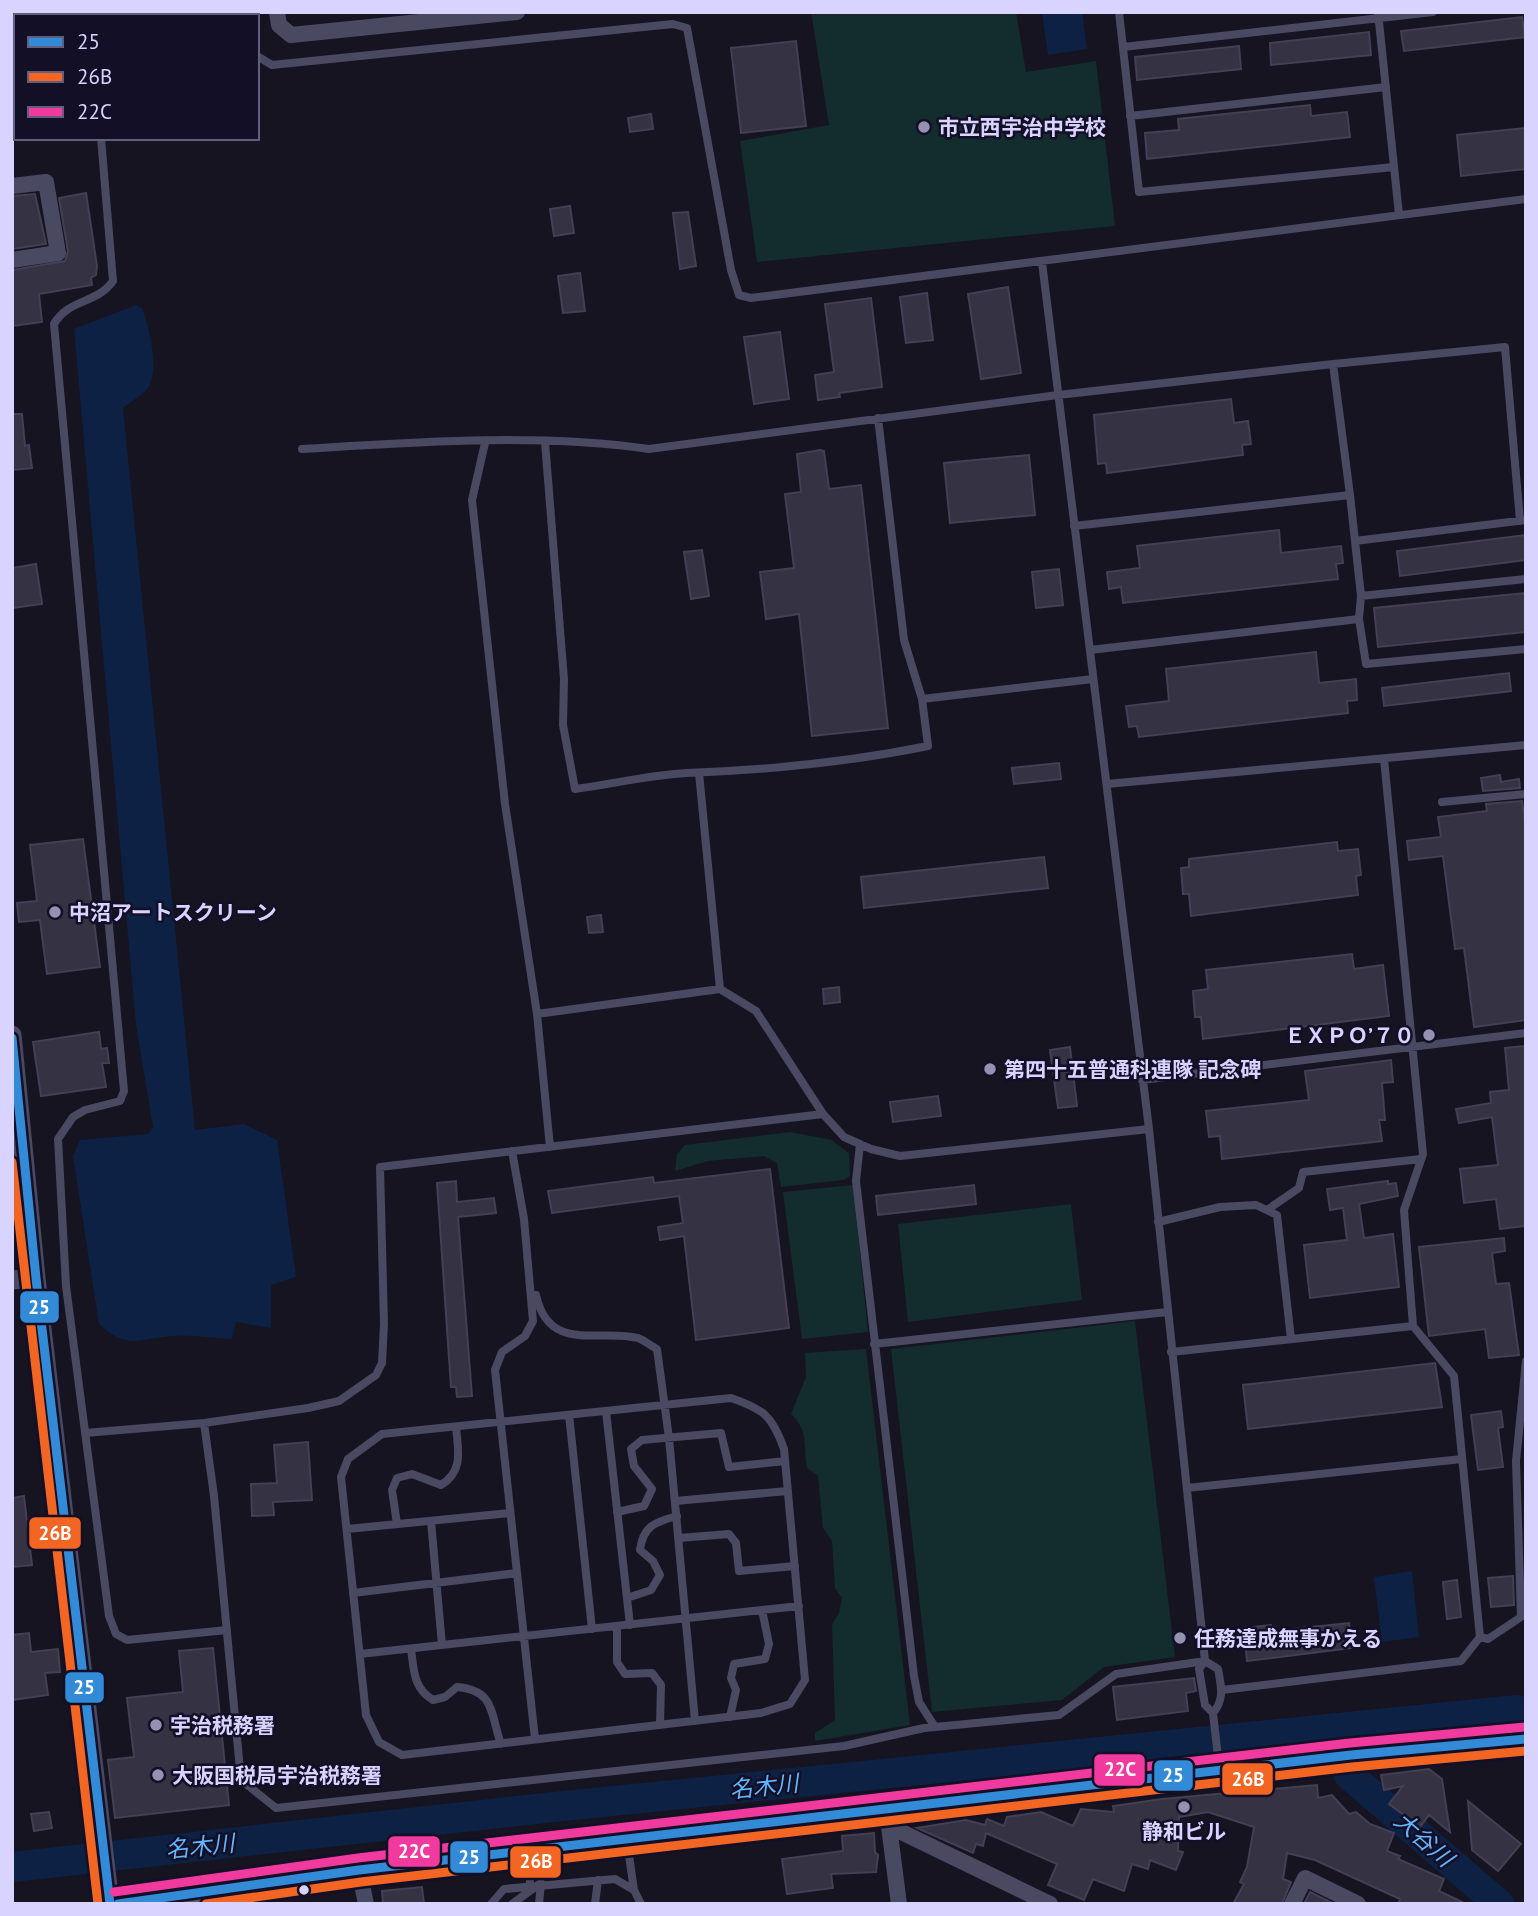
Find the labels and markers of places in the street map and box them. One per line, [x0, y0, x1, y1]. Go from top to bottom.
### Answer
place label: 市立西宇治中学校 [938, 114, 1106, 141]
marker: 市立西宇治中学校 [916, 119, 932, 135]
place label: 中沼アートスクリーン [69, 899, 277, 926]
marker: 中沼アートスクリーン [47, 904, 63, 920]
place label: ＥＸＰＯ’７０ [1284, 1022, 1415, 1049]
marker: ＥＸＰＯ’７０ [1421, 1027, 1437, 1043]
place label: 第四十五普通科連隊 記念碑 [1004, 1056, 1261, 1083]
marker: 第四十五普通科連隊 記念碑 [982, 1061, 998, 1077]
place label: 任務達成無事かえる [1194, 1625, 1382, 1652]
marker: 任務達成無事かえる [1172, 1630, 1188, 1646]
place label: 宇治税務署 [170, 1712, 275, 1739]
marker: 宇治税務署 [148, 1717, 164, 1733]
place label: 大阪国税局宇治税務署 [172, 1762, 382, 1789]
marker: 大阪国税局宇治税務署 [150, 1767, 166, 1783]
marker: 静和ビル [1176, 1799, 1192, 1815]
place label: 静和ビル [1142, 1818, 1226, 1845]
unlabelled marker [297, 1883, 311, 1897]

